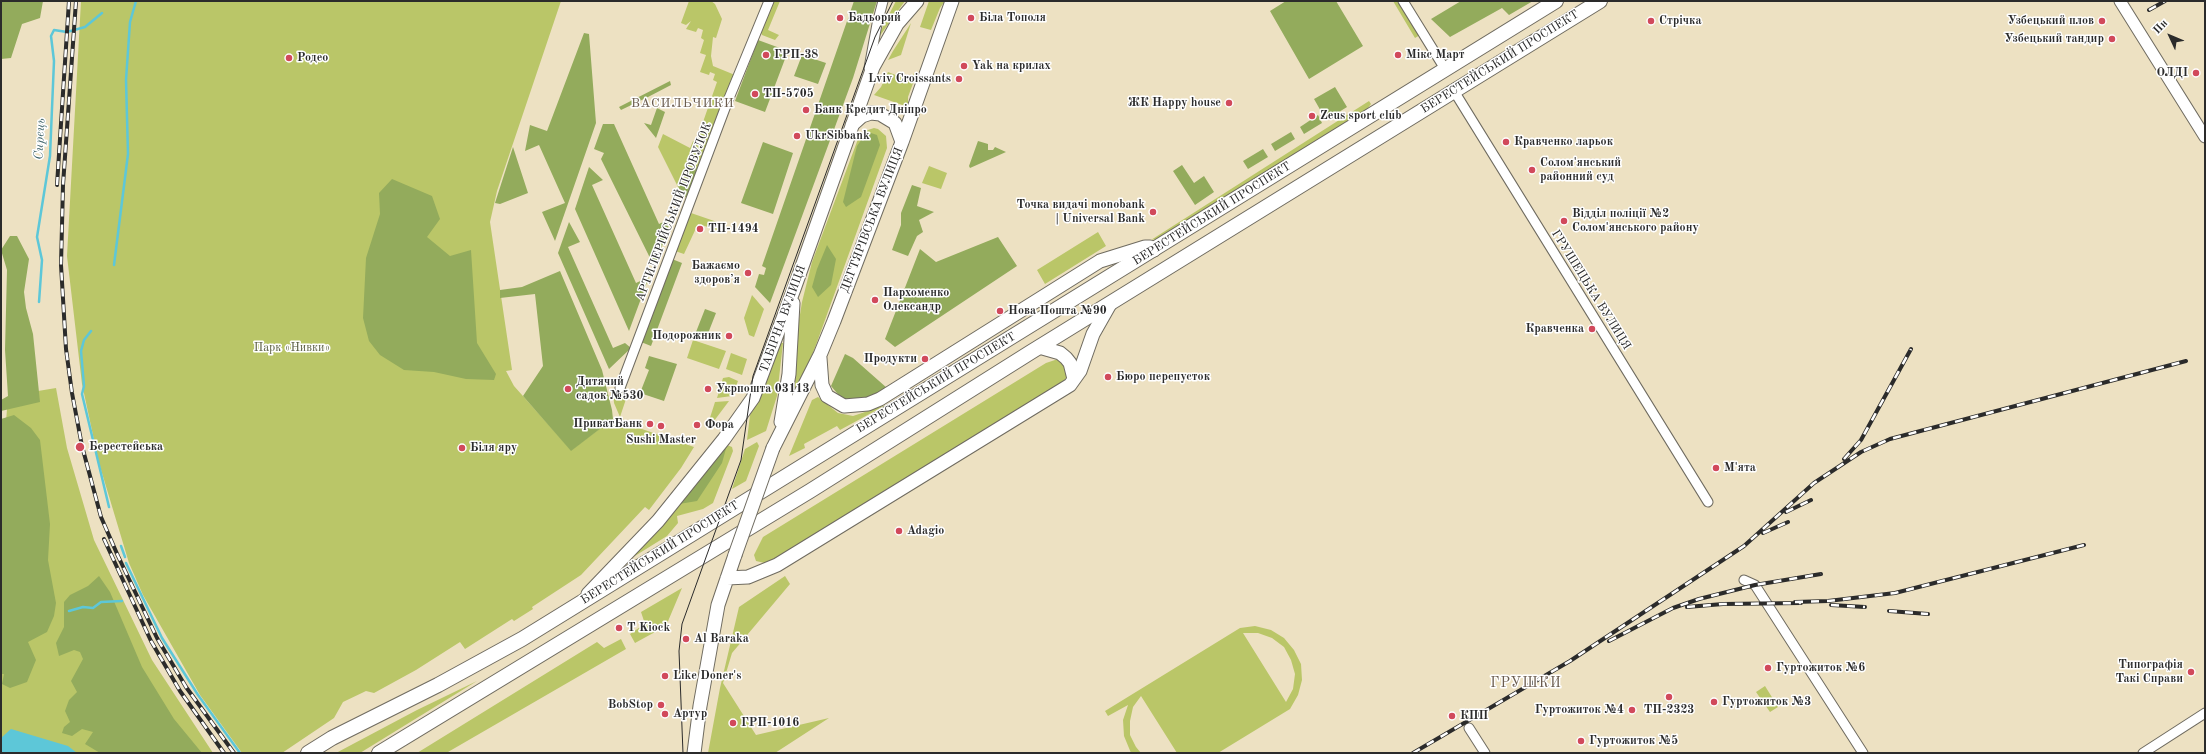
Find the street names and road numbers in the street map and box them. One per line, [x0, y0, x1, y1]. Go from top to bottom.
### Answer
street label: БЕРЕСТЕЙСЬКИЙ ПРОСПЕКТ [1418, 7, 1582, 117]
street label: АРТИЛЕРІЙСЬКИЙ ПРОВУЛОК [633, 120, 715, 304]
street label: ДЕГТЯРІВСЬКА ВУЛИЦЯ [838, 145, 906, 295]
street label: БЕРЕСТЕЙСЬКИЙ ПРОСПЕКТ [1130, 159, 1294, 269]
street label: ГРУШЕЦЬКА ВУЛИЦЯ [1548, 227, 1634, 353]
street label: ТАБІРНА ВУЛИЦЯ [757, 263, 809, 375]
street label: БЕРЕСТЕЙСЬКИЙ ПРОСПЕКТ [854, 330, 1018, 436]
street label: БЕРЕСТЕЙСЬКИЙ ПРОСПЕКТ [578, 498, 742, 608]

